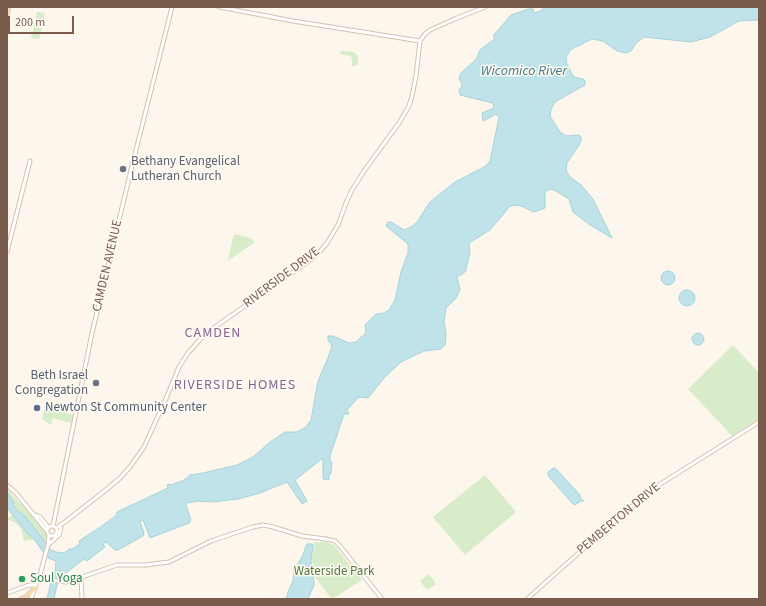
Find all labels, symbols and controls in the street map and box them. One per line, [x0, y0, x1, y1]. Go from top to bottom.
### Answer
scale bar [10, 8, 76, 34]
text: 200 m [15, 14, 45, 31]
water label: Wicomico River [481, 64, 567, 80]
place label: Bethany Evangelical Lutheran Church [131, 154, 240, 185]
marker: Bethany Evangelical Lutheran Church [118, 164, 128, 174]
street label: CAMDEN AVENUE [90, 219, 126, 313]
street label: RIVERSIDE DRIVE [241, 244, 323, 312]
district label: CAMDEN [185, 326, 241, 342]
place label: Beth Israel Congregation [15, 368, 88, 399]
marker: Beth Israel Congregation [91, 378, 101, 388]
district label: RIVERSIDE HOMES [174, 378, 296, 394]
place label: Newton St Community Center [45, 400, 207, 416]
marker: Newton St Community Center [32, 403, 42, 413]
street label: PEMBERTON DRIVE [574, 480, 664, 558]
park label: Waterside Park [294, 564, 374, 580]
place label: Soul Yoga [30, 571, 83, 587]
marker: Soul Yoga [17, 574, 27, 584]

